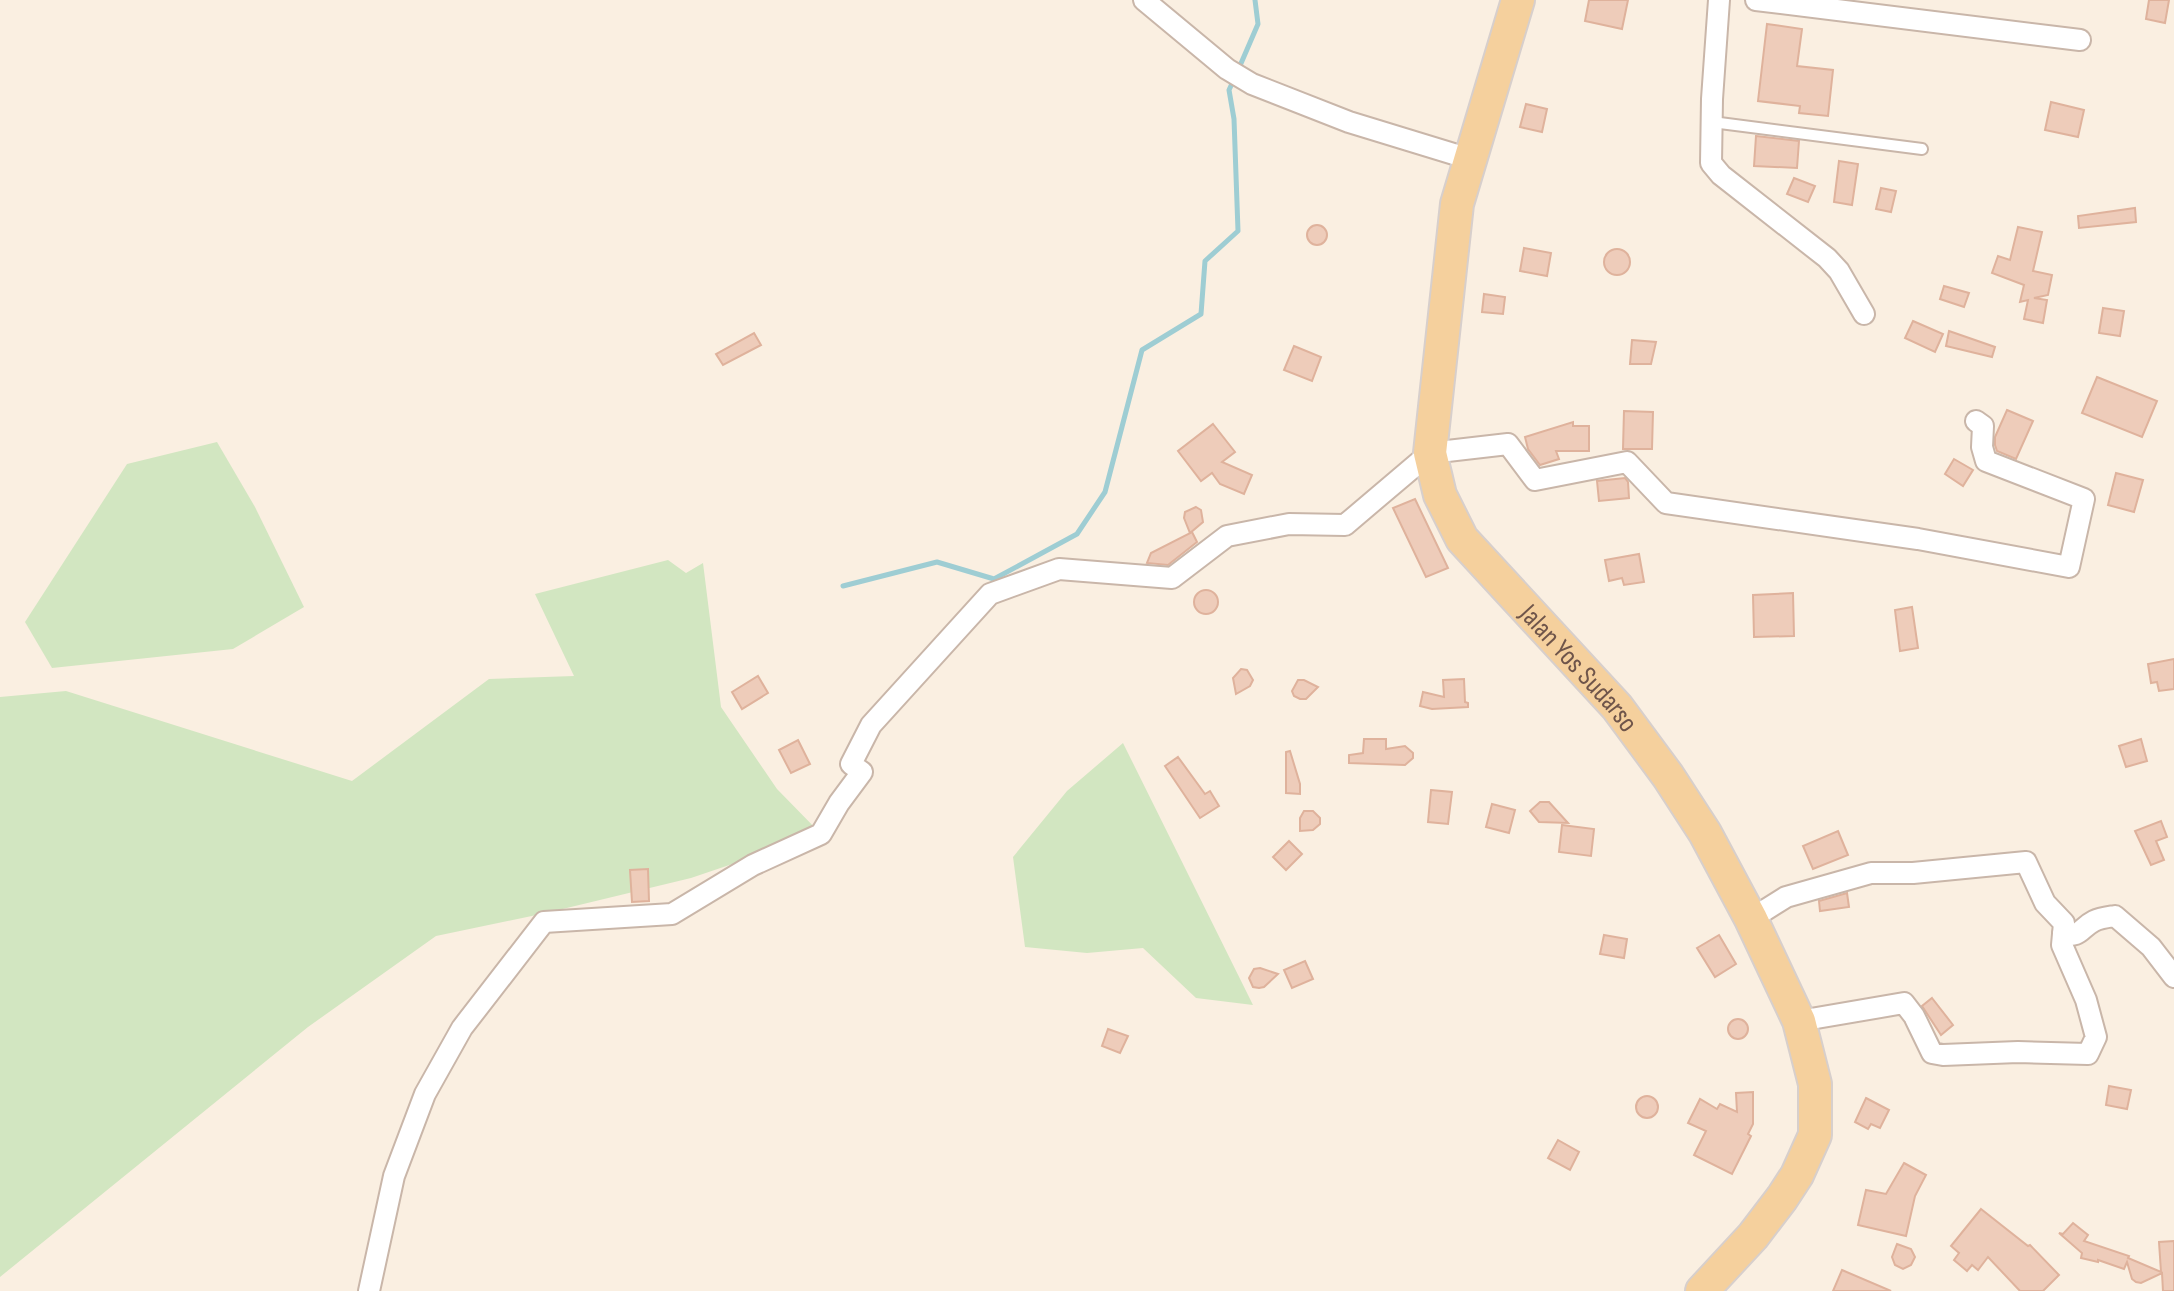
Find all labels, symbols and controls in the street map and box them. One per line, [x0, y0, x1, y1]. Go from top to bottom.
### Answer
street label: Jalan Yos Sudarso [1512, 597, 1645, 739]

